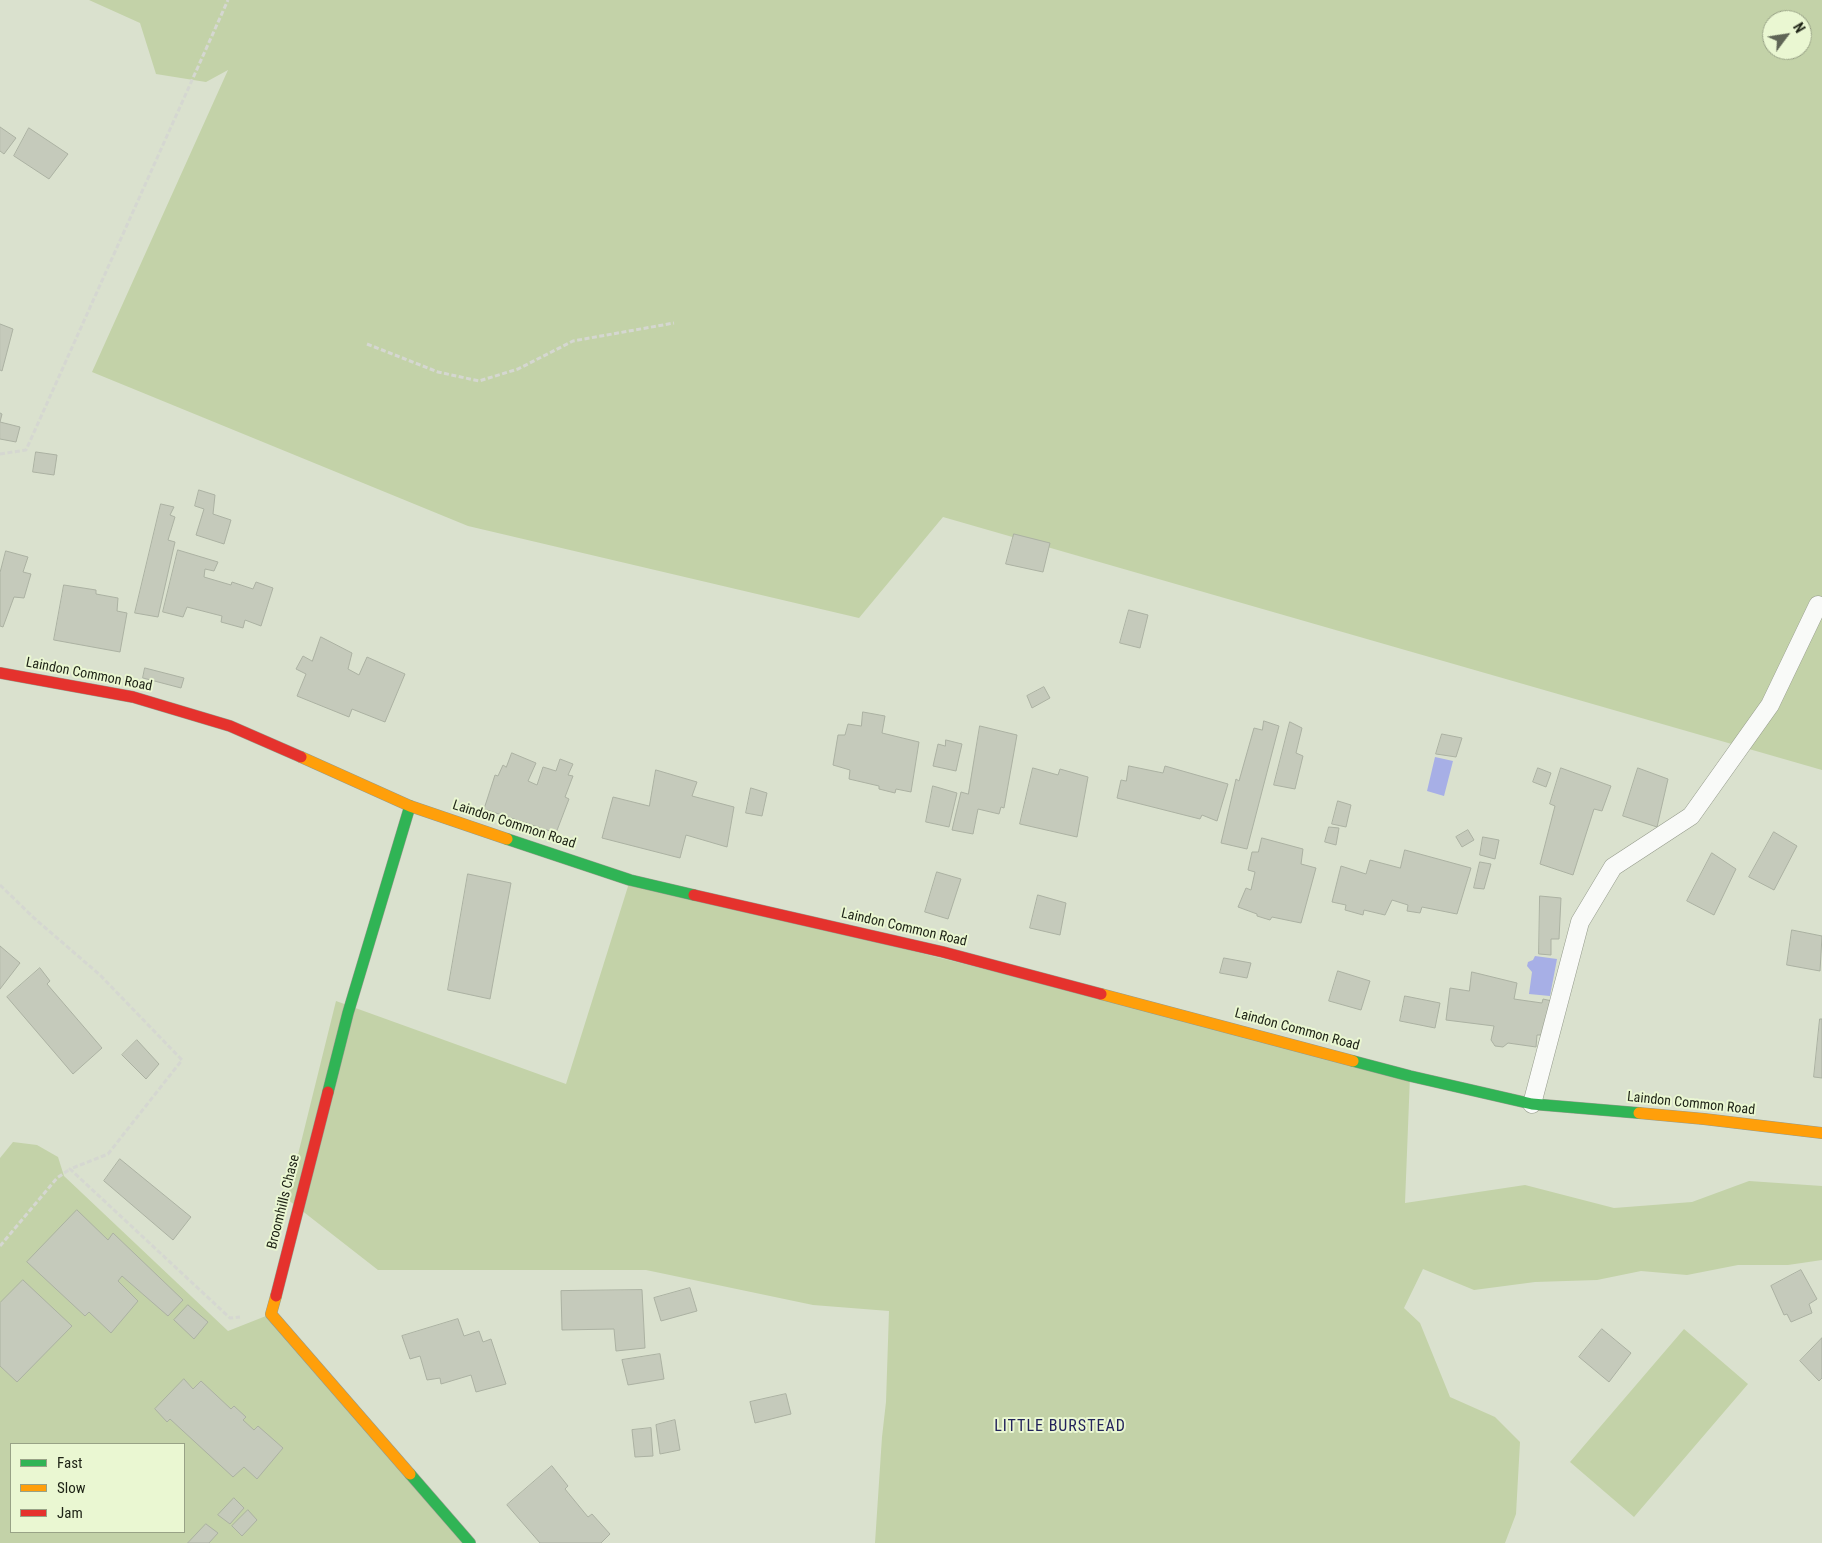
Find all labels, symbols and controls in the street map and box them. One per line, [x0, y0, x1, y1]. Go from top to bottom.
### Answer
north arrow [1762, 10, 1812, 60]
text: N [1790, 20, 1808, 36]
street label: Laindon Common Road [24, 654, 154, 696]
street label: Laindon Common Road [450, 797, 578, 853]
street label: Laindon Common Road [840, 905, 968, 951]
street label: Laindon Common Road [1233, 1005, 1361, 1055]
street label: Laindon Common Road [1626, 1089, 1756, 1119]
street label: Broomhills Chase [264, 1153, 304, 1251]
district label: LITTLE BURSTEAD [992, 1417, 1128, 1437]
legend [10, 1443, 185, 1533]
text: Fast [57, 1454, 82, 1472]
text: Slow [57, 1479, 86, 1497]
text: Jam [57, 1504, 83, 1522]

